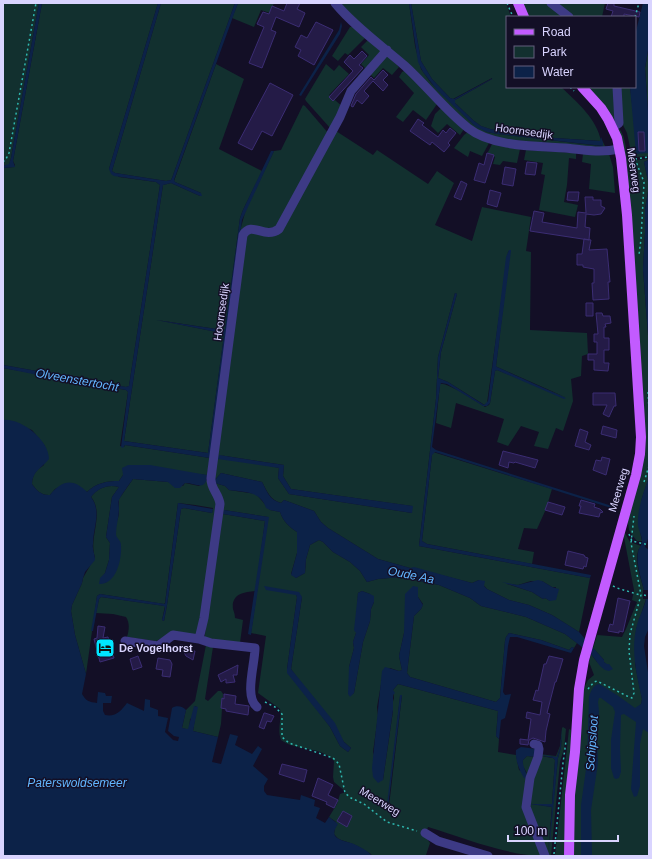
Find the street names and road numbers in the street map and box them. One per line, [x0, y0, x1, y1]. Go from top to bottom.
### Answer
street label: Hoornsedijk [494, 121, 554, 141]
street label: Meerweg [625, 147, 643, 193]
street label: Hoornsedijk [211, 282, 231, 342]
street label: Meerweg [606, 467, 630, 513]
street label: Meerweg [358, 784, 402, 818]

